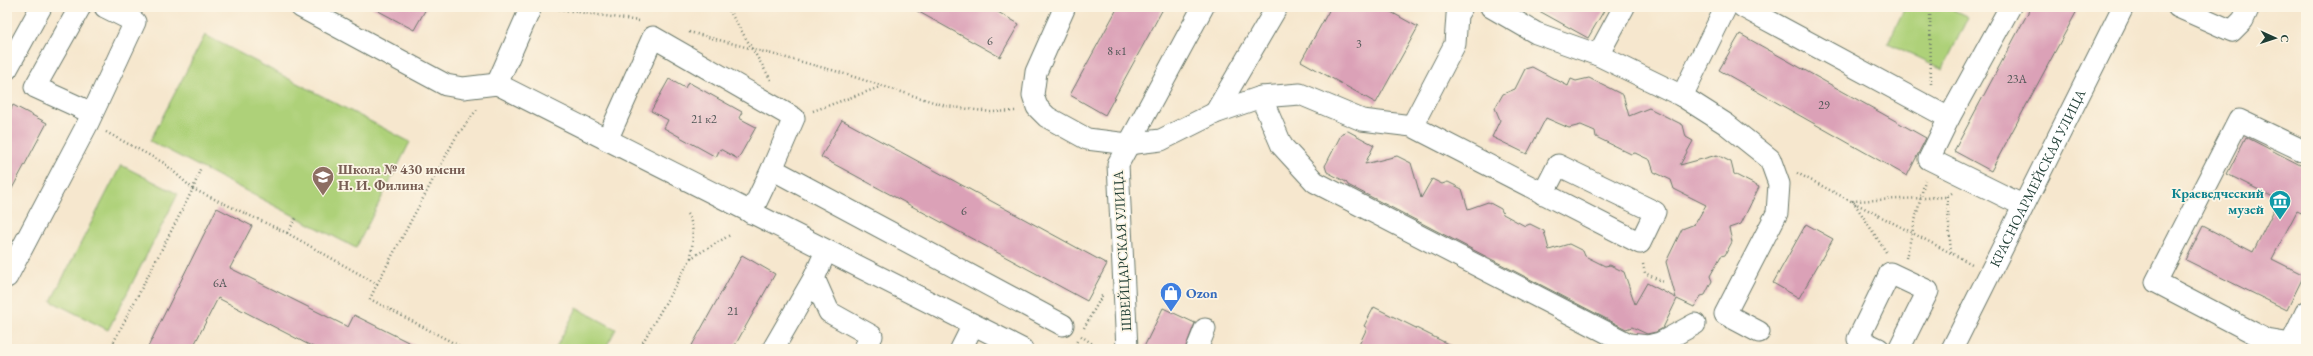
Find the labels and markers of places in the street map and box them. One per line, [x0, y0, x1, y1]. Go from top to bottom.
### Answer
place label: Школа № 430 имени Н. И. Филина [338, 160, 465, 194]
school or university icon: Школа № 430 имени Н. И. Филина [310, 164, 336, 197]
place label: Краеведческий музей [2171, 184, 2264, 218]
museum icon: Краеведческий музей [2267, 188, 2293, 221]
shop icon: Ozon [1158, 280, 1184, 313]
place label: Ozon [1186, 284, 1218, 302]

